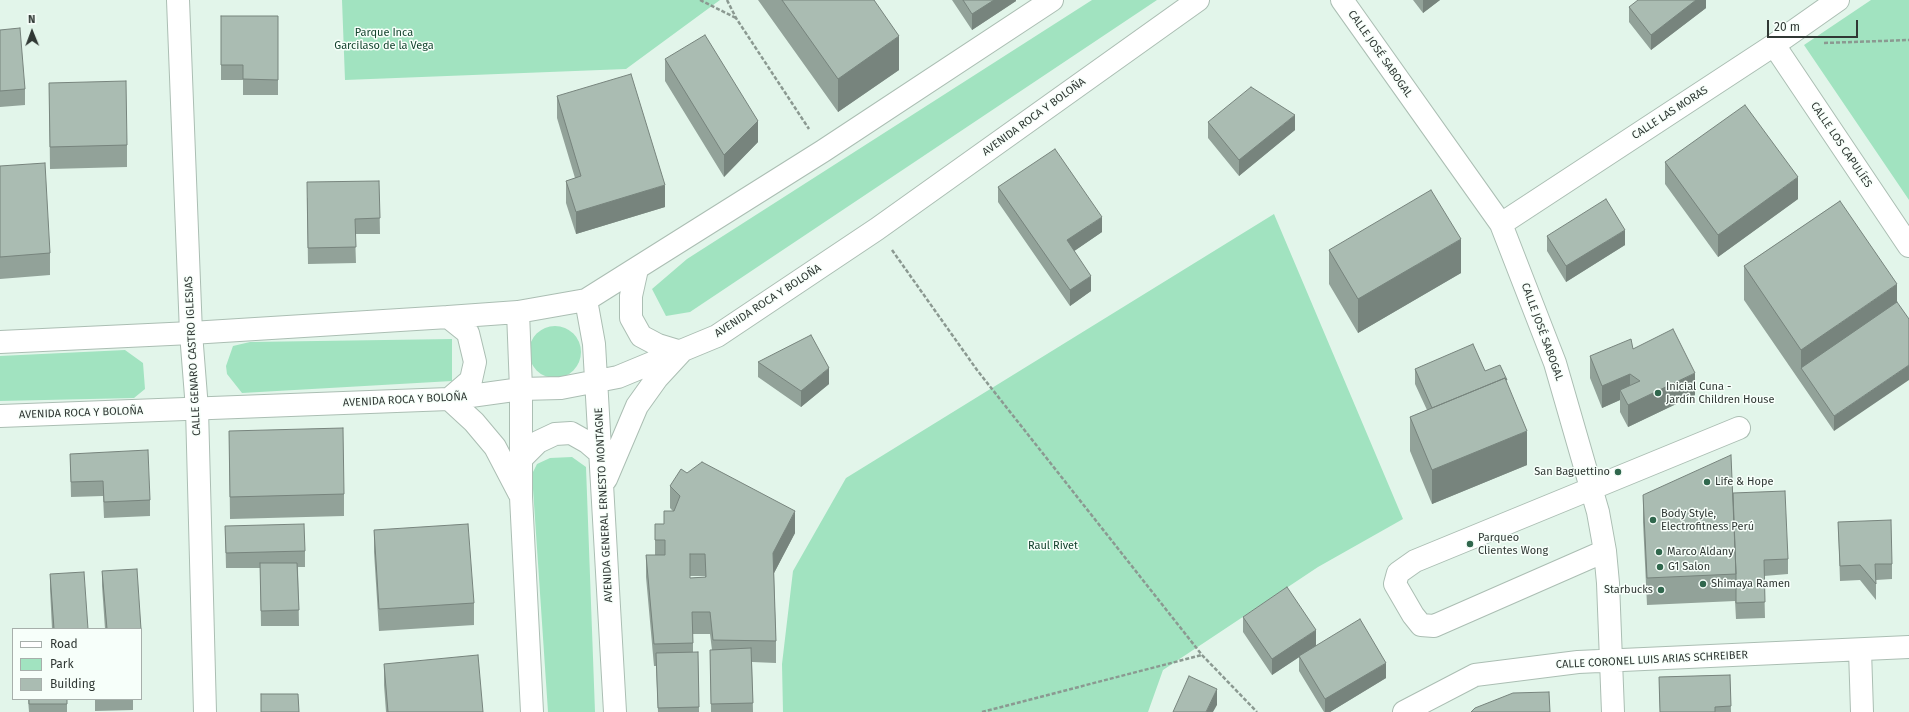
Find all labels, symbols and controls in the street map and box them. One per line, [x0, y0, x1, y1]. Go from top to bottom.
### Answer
street label: CALLE JOSÉ SABOGAL [1345, 8, 1415, 100]
north arrow [12, 12, 52, 52]
scale bar [1769, 12, 1860, 38]
text: N [28, 13, 36, 26]
text: 20 m [1774, 20, 1800, 34]
park label: Parque Inca Garcilaso de la Vega [334, 26, 434, 52]
street label: AVENIDA ROCA Y BOLOÑA [980, 75, 1088, 159]
street label: CALLE LAS MORAS [1630, 84, 1710, 142]
street label: CALLE LOS CAPULÍES [1807, 100, 1875, 190]
street label: AVENIDA ROCA Y BOLOÑA [712, 262, 824, 340]
street label: CALLE GENARO CASTRO IGLESIAS [182, 276, 204, 436]
street label: CALLE JOSÉ SABOGAL [1518, 281, 1566, 383]
place label: Inicial Cuna - Jardín Children House [1666, 380, 1774, 406]
marker: Inicial Cuna - Jardín Children House [1653, 388, 1663, 398]
street label: AVENIDA ROCA Y BOLOÑA [343, 390, 467, 410]
street label: AVENIDA ROCA Y BOLOÑA [19, 404, 143, 422]
street label: AVENIDA GENERAL ERNESTO MONTAGNE [592, 407, 616, 603]
place label: San Baguettino [1534, 465, 1610, 479]
marker: San Baguettino [1613, 467, 1623, 477]
place label: Life & Hope [1715, 475, 1773, 489]
marker: Life & Hope [1702, 477, 1712, 487]
place label: Body Style, Electrofitness Perú [1661, 507, 1754, 533]
marker: Body Style, Electrofitness Perú [1648, 515, 1658, 525]
place label: Parqueo Clientes Wong [1478, 531, 1548, 557]
park label: Raul Rivet [1028, 539, 1078, 553]
marker: Parqueo Clientes Wong [1465, 539, 1475, 549]
place label: Marco Aldany [1667, 545, 1734, 559]
marker: Marco Aldany [1654, 547, 1664, 557]
place label: G1 Salon [1668, 560, 1710, 574]
marker: G1 Salon [1655, 562, 1665, 572]
place label: Shimaya Ramen [1711, 577, 1790, 591]
marker: Shimaya Ramen [1698, 579, 1708, 589]
place label: Starbucks [1604, 583, 1653, 597]
marker: Starbucks [1656, 585, 1666, 595]
legend [12, 628, 142, 700]
text: Road [50, 637, 78, 651]
street label: CALLE CORONEL LUIS ARIAS SCHREIBER [1556, 648, 1748, 672]
text: Park [50, 657, 74, 671]
text: Building [50, 677, 95, 691]

